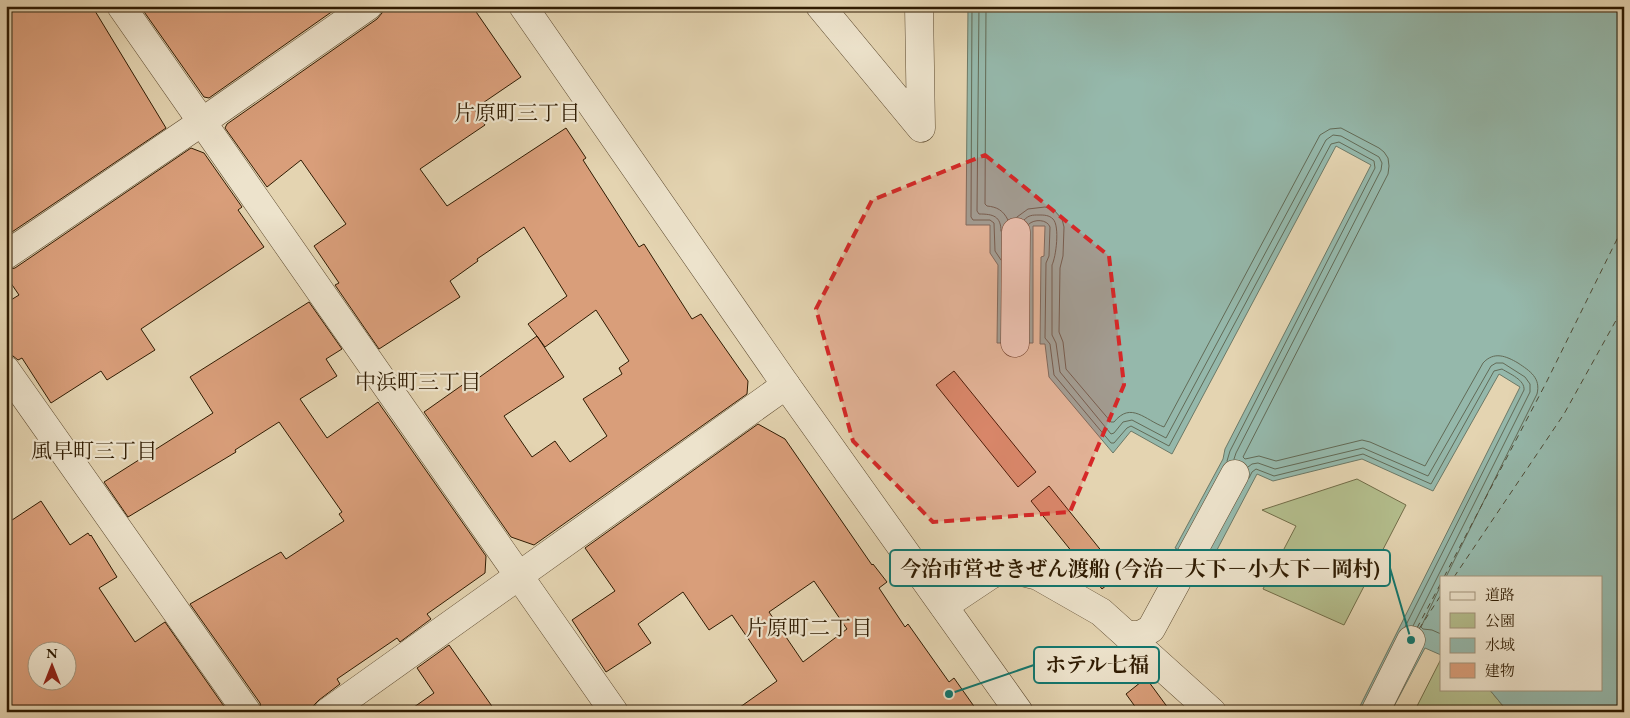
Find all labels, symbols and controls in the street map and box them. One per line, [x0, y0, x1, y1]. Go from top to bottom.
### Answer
district label: 片原町三丁目 [454, 99, 580, 126]
district label: 中浜町三丁目 [355, 368, 481, 395]
district label: 風早町三丁目 [31, 437, 157, 464]
callout: 今治市営せきぜん渡船 (今治－大下－小大下－岡村) [890, 550, 1390, 586]
text: 今治市営せきぜん渡船 (今治－大下－小大下－岡村) [900, 555, 1380, 582]
legend [1440, 576, 1602, 690]
text: 道路 [1485, 585, 1515, 604]
text: 公園 [1485, 611, 1515, 630]
district label: 片原町二丁目 [746, 614, 872, 641]
text: 水域 [1485, 635, 1515, 654]
north arrow [28, 640, 78, 690]
text: N [46, 644, 58, 662]
callout: ホテル七福 [1034, 647, 1159, 683]
text: ホテル七福 [1045, 651, 1149, 678]
text: 建物 [1485, 661, 1515, 680]

